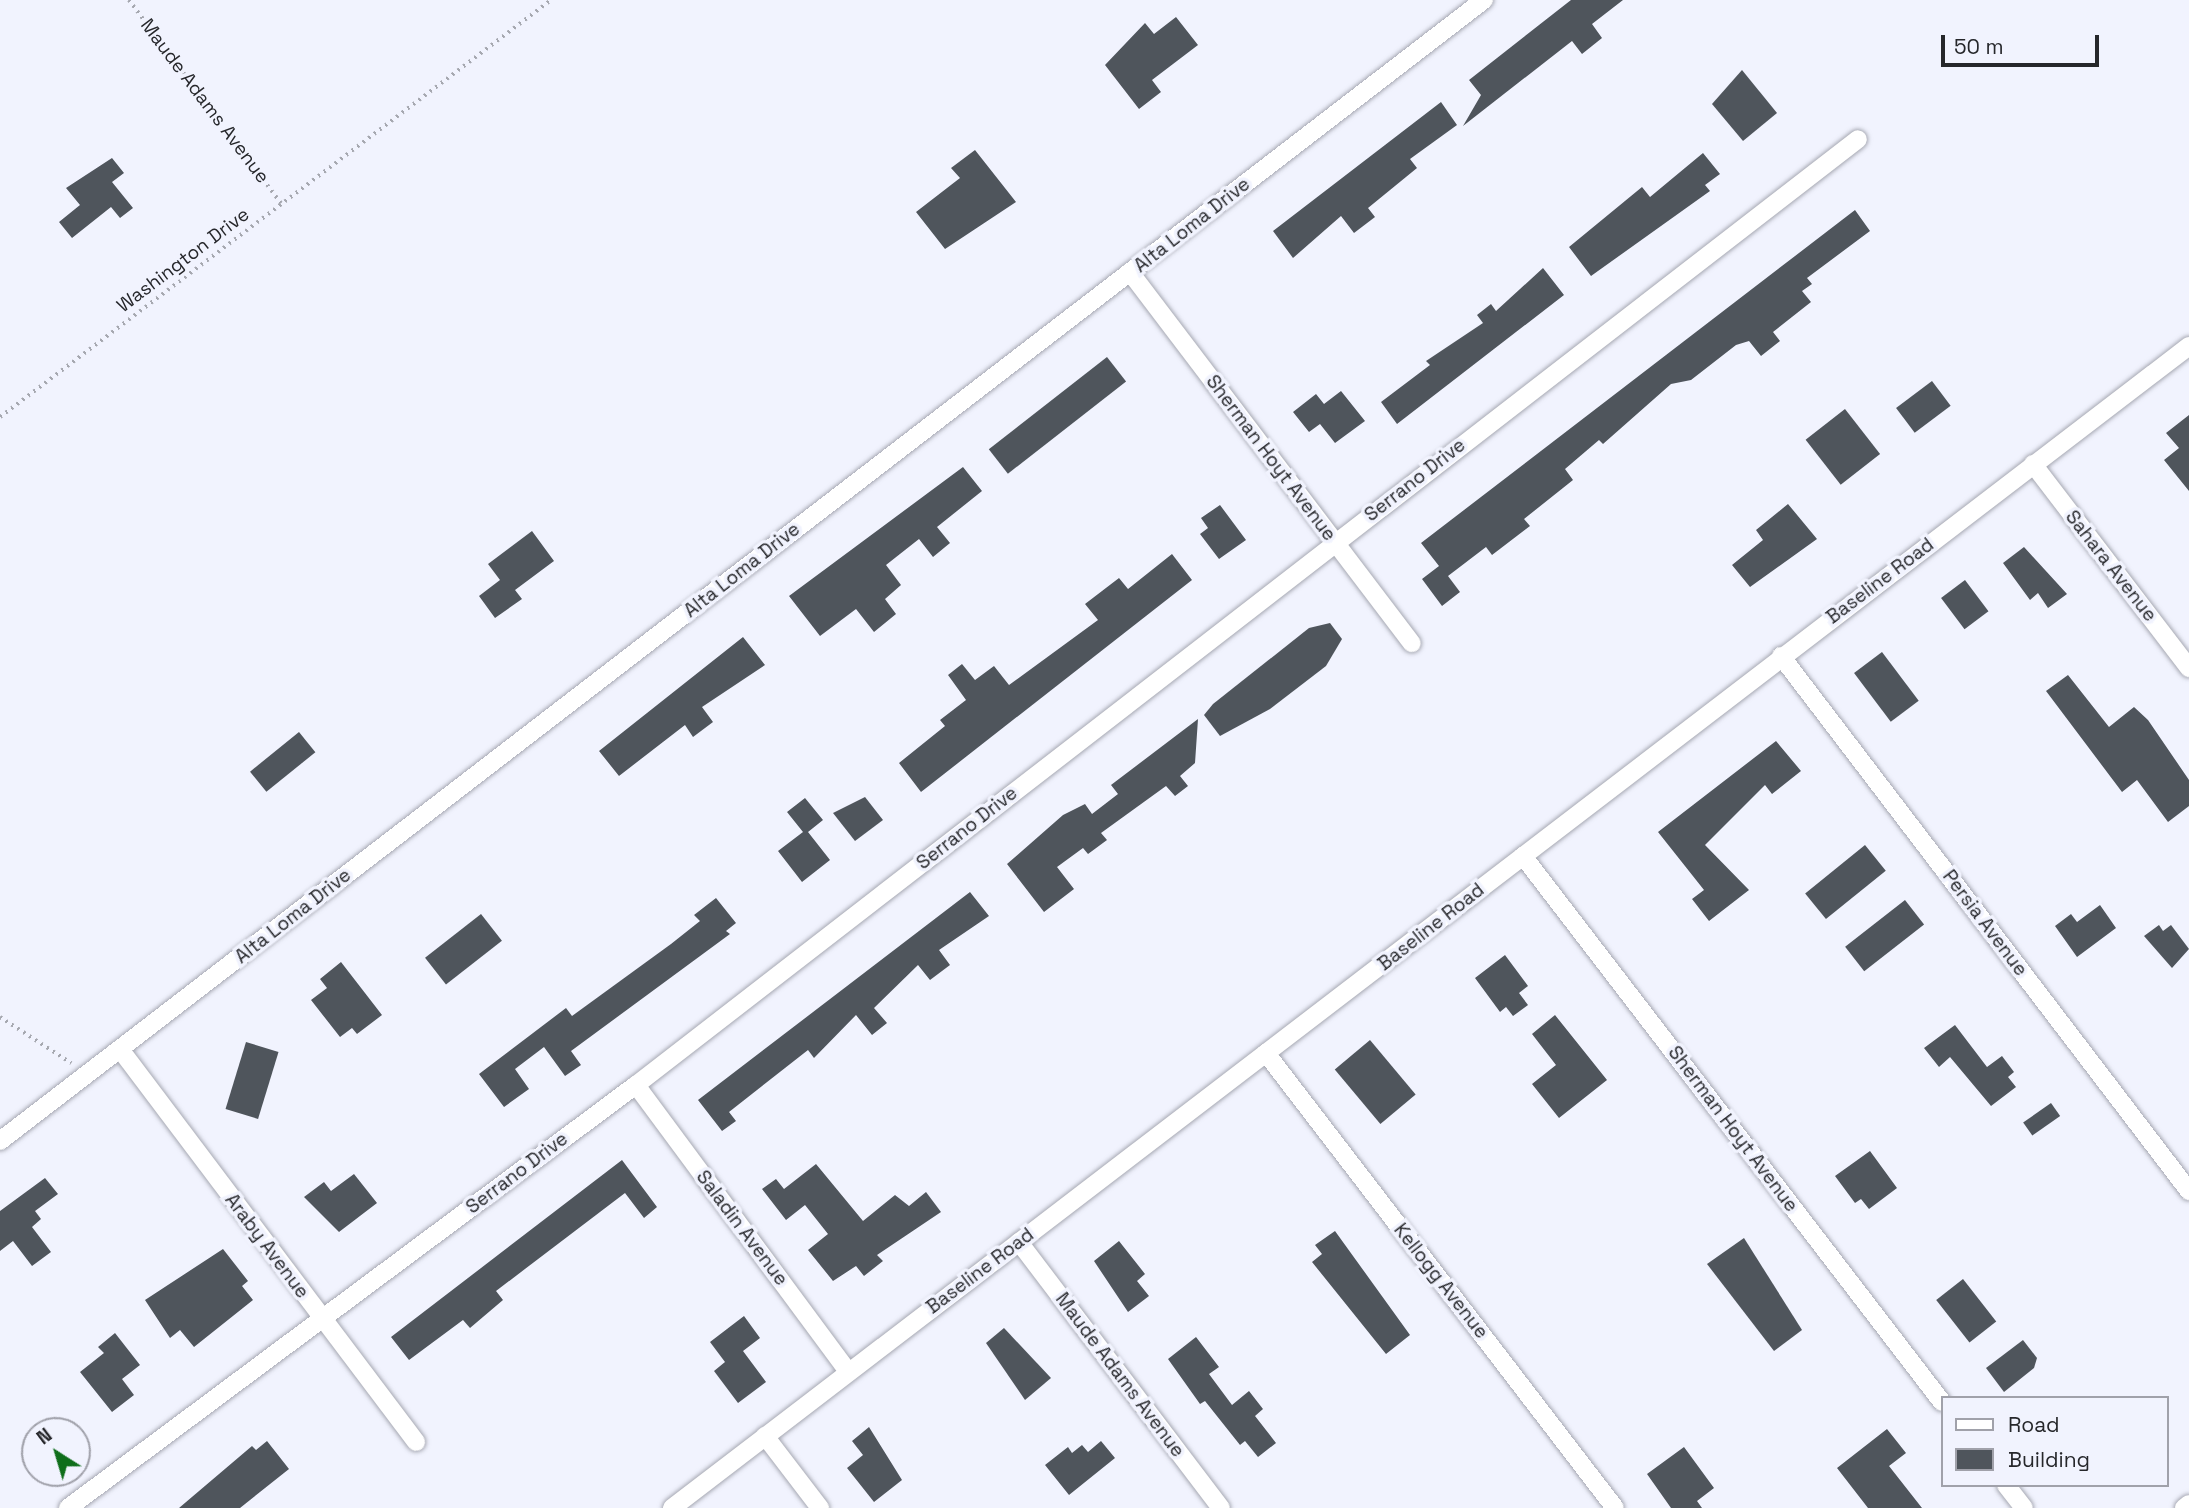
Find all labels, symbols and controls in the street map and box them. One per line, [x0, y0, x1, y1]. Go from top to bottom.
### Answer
street label: Maude Adams Avenue [136, 14, 274, 188]
scale bar [1944, 21, 2102, 65]
text: 50 m [1954, 33, 2004, 60]
street label: Alta Loma Drive [1129, 173, 1255, 277]
street label: Washington Drive [112, 203, 254, 317]
street label: Sherman Hoyt Avenue [1201, 370, 1341, 546]
street label: Serrano Drive [1360, 434, 1470, 526]
street label: Sahara Avenue [2060, 506, 2162, 626]
street label: Alta Loma Drive [679, 518, 805, 622]
street label: Baseline Road [1822, 533, 1938, 629]
street label: Serrano Drive [912, 782, 1022, 874]
street label: Alta Loma Drive [230, 864, 356, 968]
street label: Persia Avenue [1938, 865, 2032, 981]
street label: Baseline Road [1373, 878, 1489, 976]
street label: Sherman Hoyt Avenue [1663, 1041, 1803, 1217]
street label: Serrano Drive [462, 1127, 572, 1219]
street label: Saladin Avenue [691, 1166, 793, 1290]
street label: Araby Avenue [220, 1189, 314, 1303]
street label: Kellogg Avenue [1389, 1219, 1493, 1343]
street label: Baseline Road [922, 1223, 1038, 1319]
street label: Maude Adams Avenue [1051, 1288, 1189, 1462]
legend [1940, 1396, 2168, 1487]
text: Road [2008, 1411, 2060, 1438]
north arrow [21, 1417, 91, 1487]
text: N [32, 1423, 57, 1450]
text: Building [2008, 1446, 2090, 1473]

